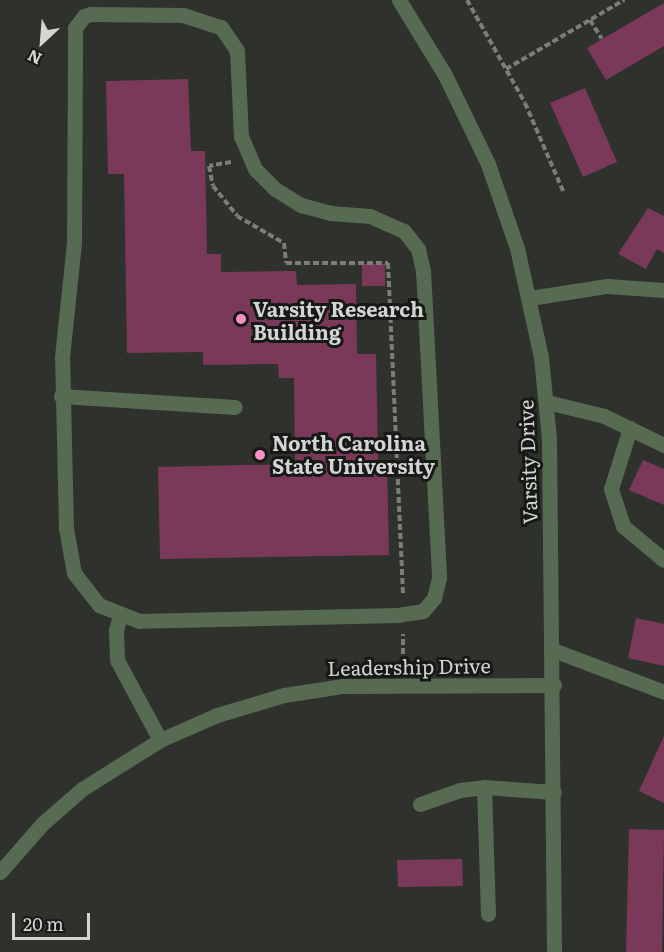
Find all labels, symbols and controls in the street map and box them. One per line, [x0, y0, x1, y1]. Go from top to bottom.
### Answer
north arrow [12, 12, 72, 72]
text: N [23, 44, 45, 72]
place label: Varsity Research Building [253, 296, 424, 343]
marker: Varsity Research Building [234, 312, 248, 326]
street label: Varsity Drive [513, 399, 541, 525]
place label: North Carolina State University [272, 431, 435, 478]
marker: North Carolina State University [253, 448, 267, 462]
street label: Leadership Drive [327, 653, 491, 679]
scale bar [15, 901, 93, 939]
text: 20 m [23, 910, 64, 937]

